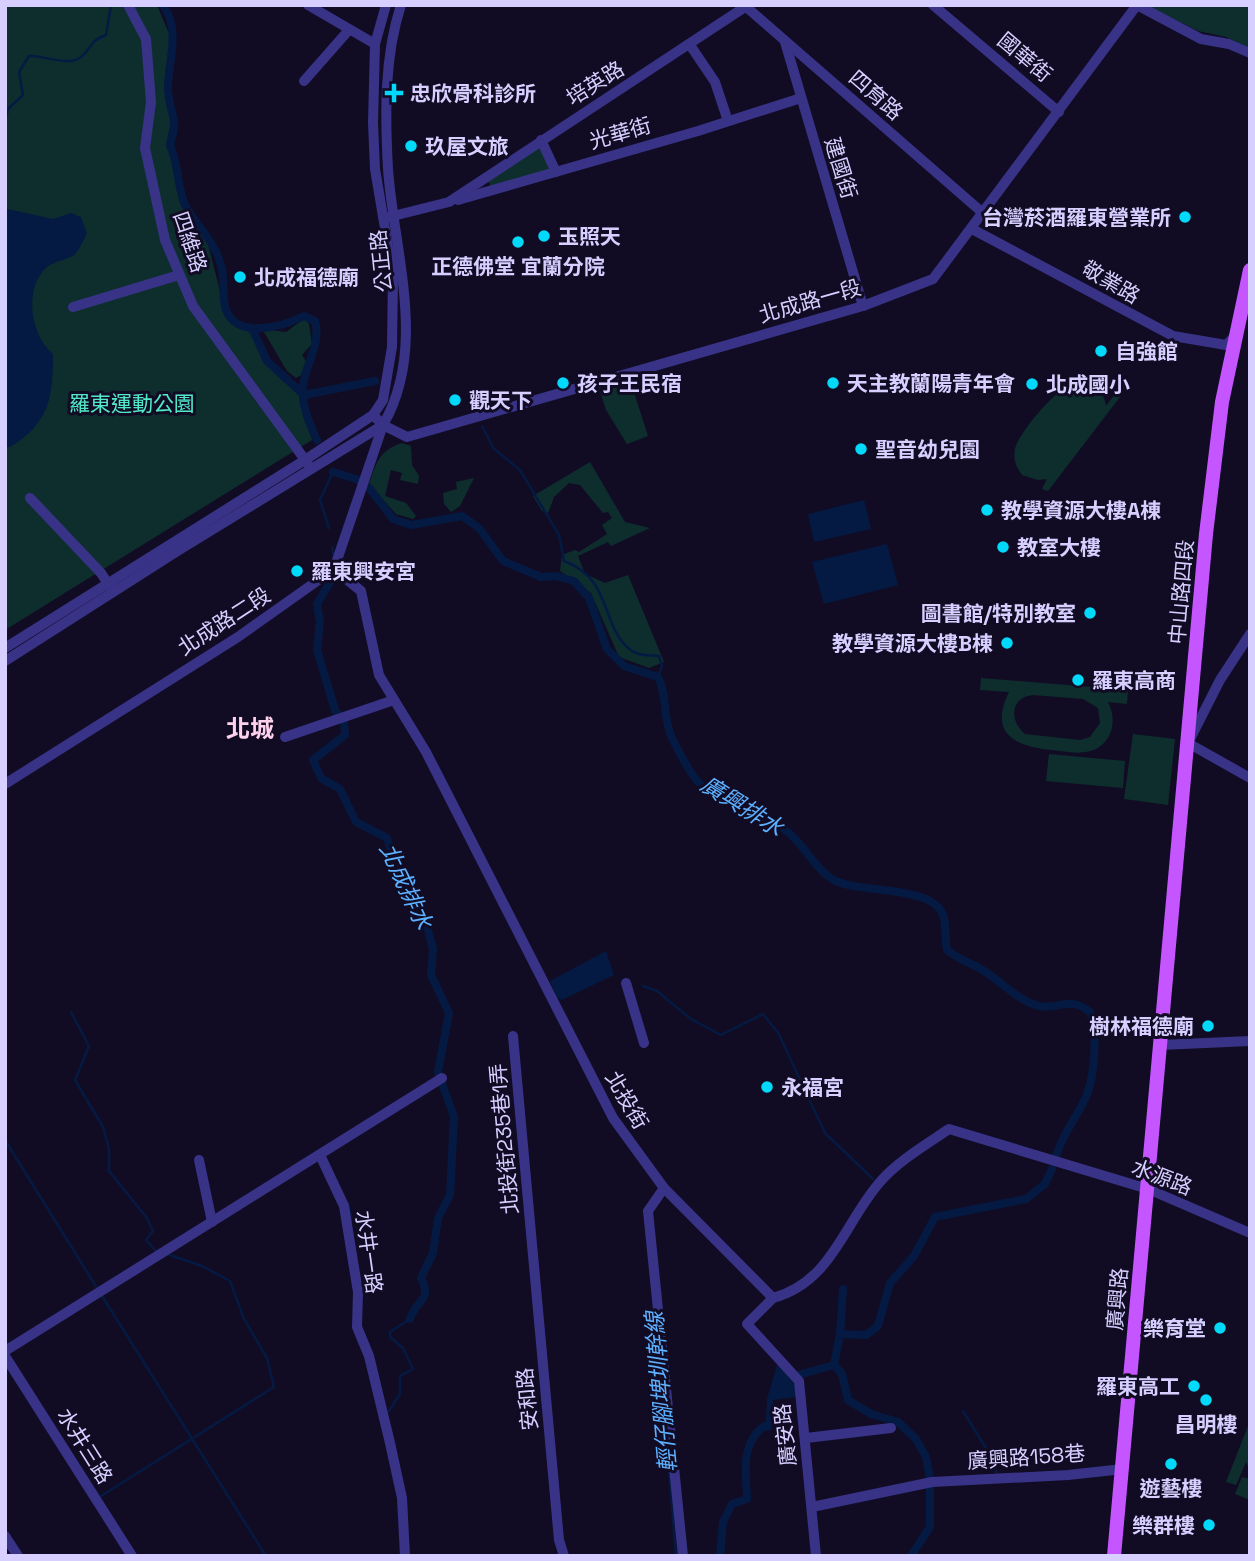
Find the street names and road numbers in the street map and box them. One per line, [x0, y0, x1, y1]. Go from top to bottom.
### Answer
street label: 國華街 [992, 26, 1058, 88]
street label: 培英路 [561, 55, 629, 111]
street label: 四育路 [843, 64, 909, 126]
street label: 光華街 [586, 111, 654, 155]
street label: 建國街 [819, 134, 863, 202]
street label: 四維路 [167, 208, 213, 276]
street label: 公正路 [364, 228, 398, 294]
street label: 敬業路 [1077, 255, 1145, 309]
street label: 北成路一段 [756, 274, 864, 328]
street label: 中山路四段 [1163, 539, 1199, 645]
street label: 北成路二段 [173, 581, 275, 661]
street label: 北投街235巷1弄 [484, 1062, 524, 1216]
street label: 北投街 [600, 1066, 654, 1134]
street label: 水源路 [1128, 1153, 1196, 1201]
street label: 水井一路 [350, 1209, 388, 1295]
street label: 廣興路 [1101, 1266, 1133, 1332]
street label: 安和路 [511, 1366, 543, 1432]
street label: 廣安路 [768, 1402, 802, 1468]
street label: 水井三路 [51, 1403, 119, 1489]
street label: 廣興路158巷 [966, 1439, 1086, 1475]

